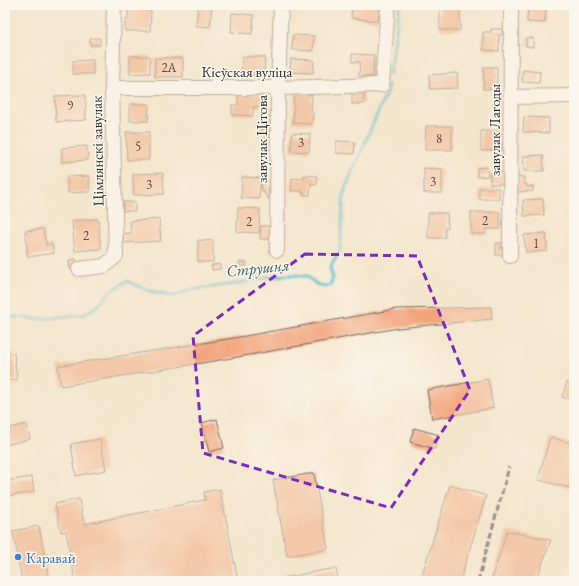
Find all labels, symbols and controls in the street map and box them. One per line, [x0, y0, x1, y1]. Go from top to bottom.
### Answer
house number: 2А [161, 59, 178, 76]
street label: Кіеўская вуліца [201, 62, 293, 81]
street label: завулак Лагоды [485, 84, 504, 176]
street label: завулак Цітова [252, 95, 271, 183]
street label: Цімлянскі завулак [87, 96, 107, 206]
house number: 9 [67, 97, 74, 114]
house number: 8 [436, 130, 442, 147]
house number: 3 [298, 134, 304, 151]
house number: 5 [135, 138, 141, 155]
house number: 3 [430, 173, 436, 190]
house number: 3 [146, 176, 152, 193]
house number: 2 [482, 212, 489, 229]
house number: 2 [246, 213, 253, 230]
house number: 2 [83, 227, 90, 244]
house number: 1 [533, 235, 539, 252]
water label: Струшня [225, 254, 291, 282]
place label: Каравай [26, 548, 76, 567]
marker: Каравай [13, 552, 23, 562]

